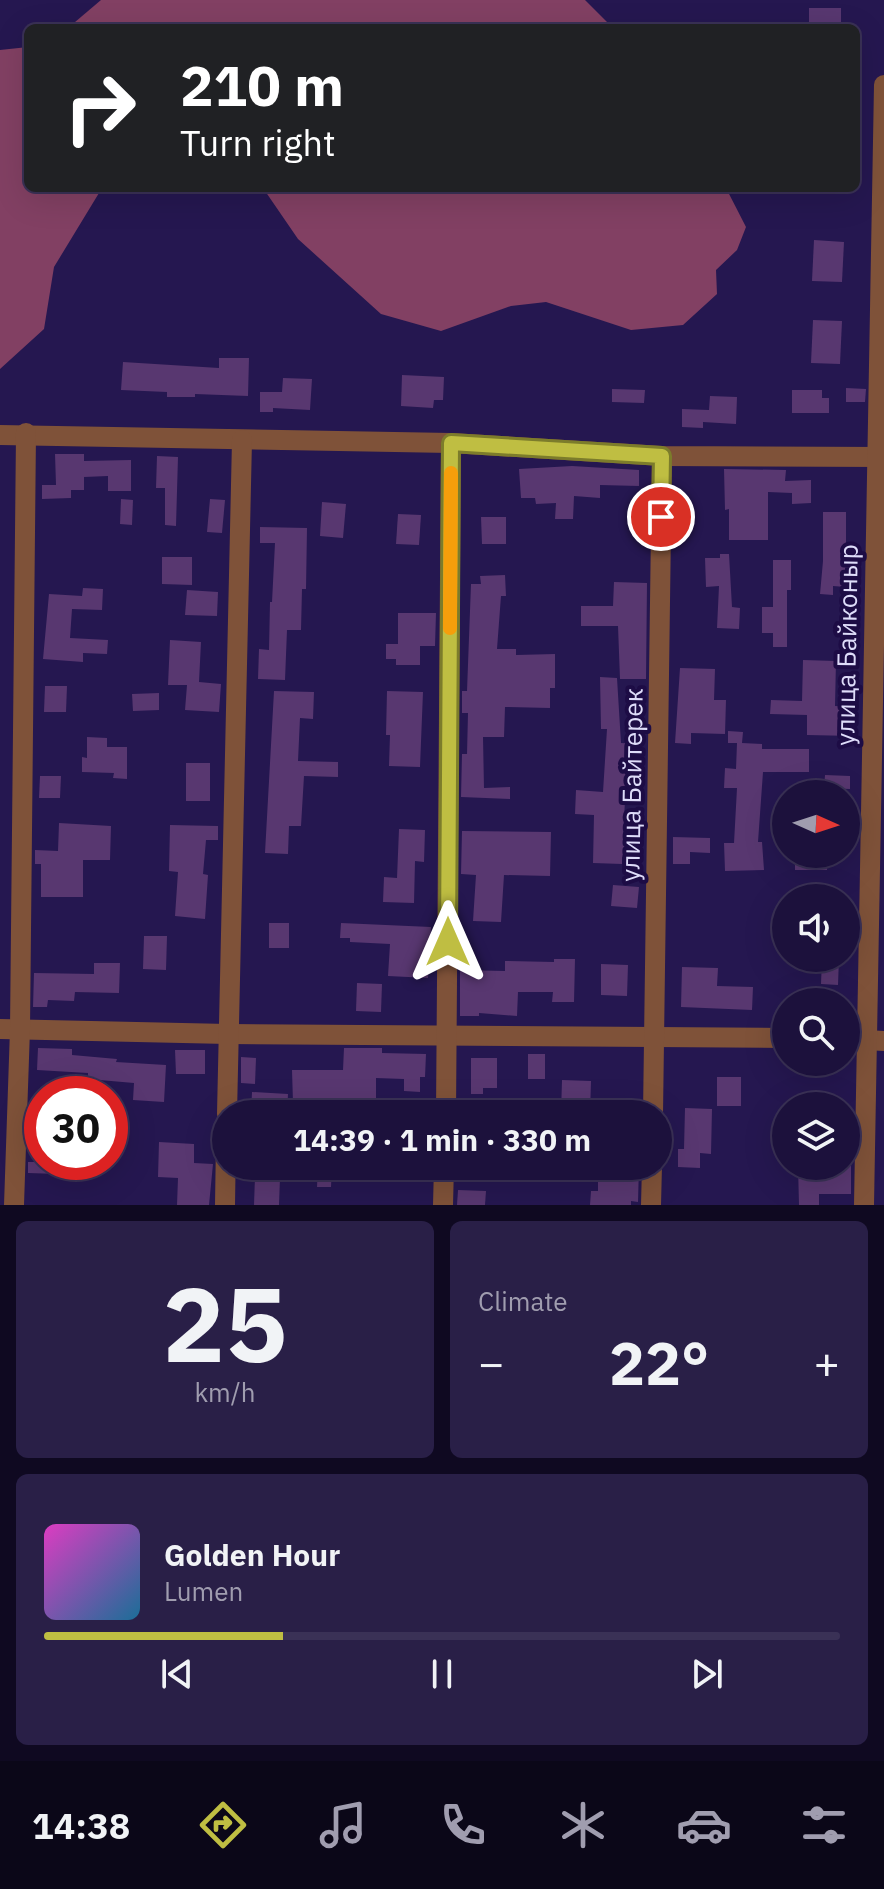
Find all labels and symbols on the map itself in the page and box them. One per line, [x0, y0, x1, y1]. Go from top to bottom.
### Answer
pin [627, 483, 695, 551]
street label: улица Байконыр [827, 544, 865, 746]
street label: улица Байтерек [612, 688, 650, 882]
north arrow [772, 780, 860, 868]
position arrow [406, 900, 490, 984]
speed limit sign: 30 [24, 1076, 128, 1180]

